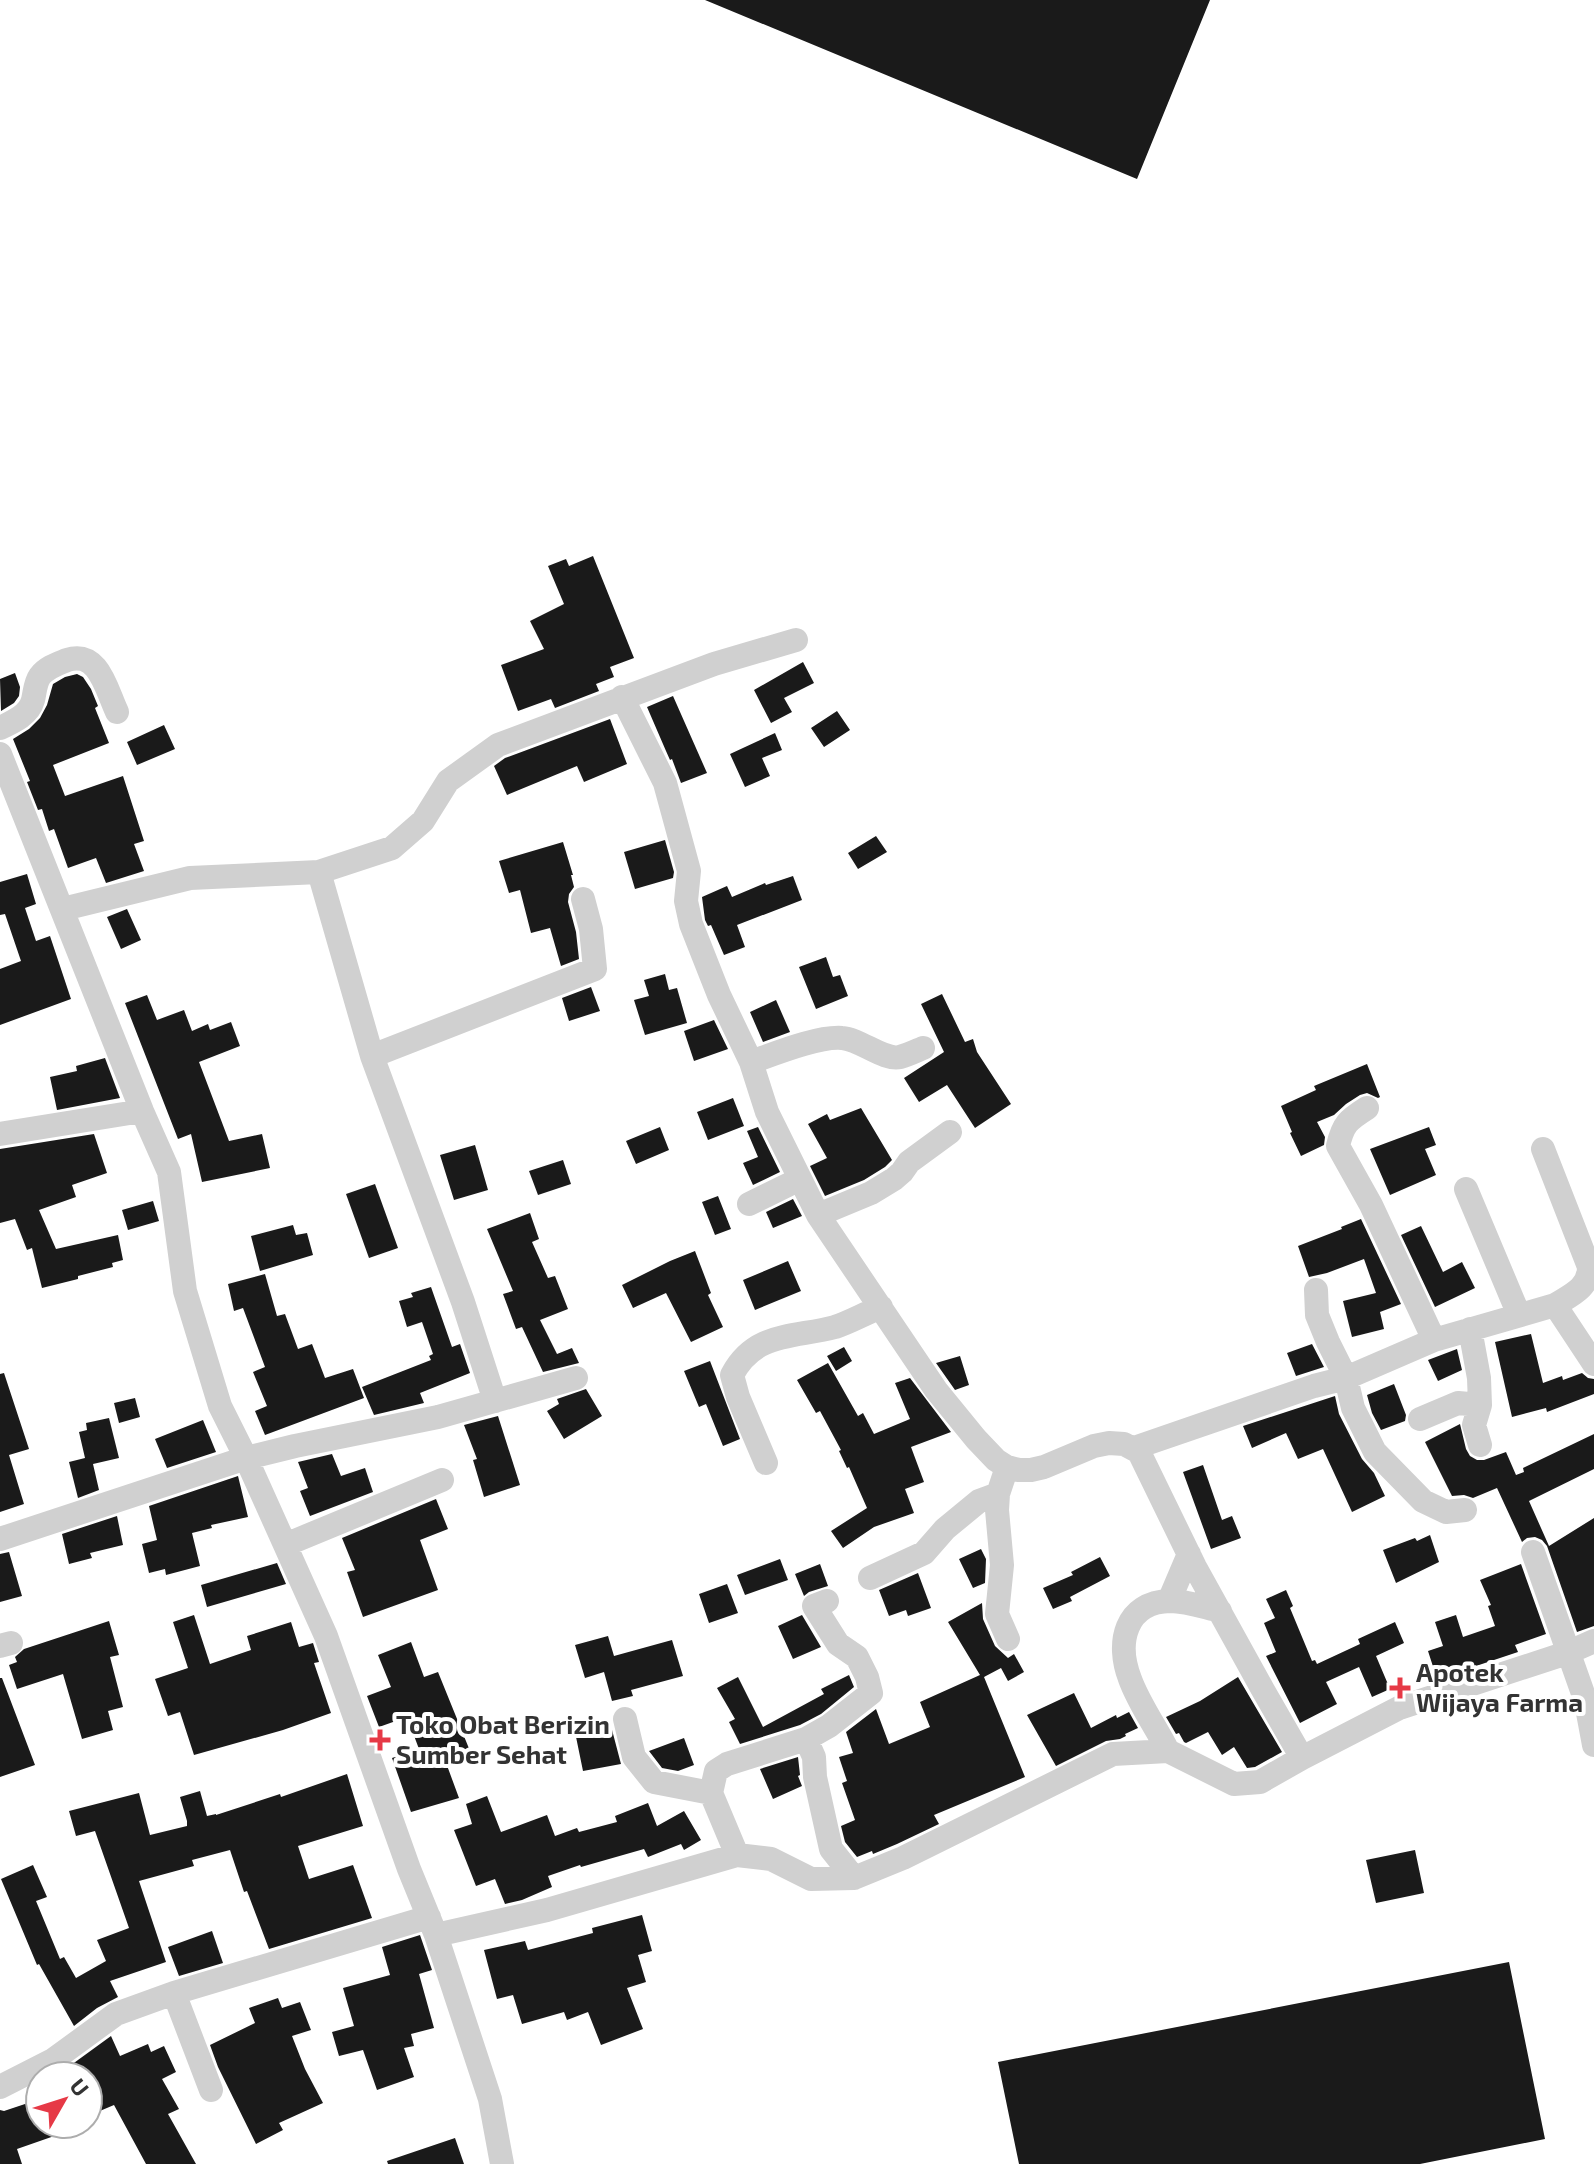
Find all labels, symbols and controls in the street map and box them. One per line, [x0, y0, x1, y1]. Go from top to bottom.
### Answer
place label: Apotek Wijaya Farma [1416, 1656, 1583, 1718]
marker: Apotek Wijaya Farma [1391, 1679, 1409, 1697]
place label: Toko Obat Berizin Sumber Sehat [396, 1708, 610, 1769]
marker: Toko Obat Berizin Sumber Sehat [371, 1731, 389, 1749]
north arrow [24, 2060, 104, 2140]
text: U [65, 2073, 95, 2101]

